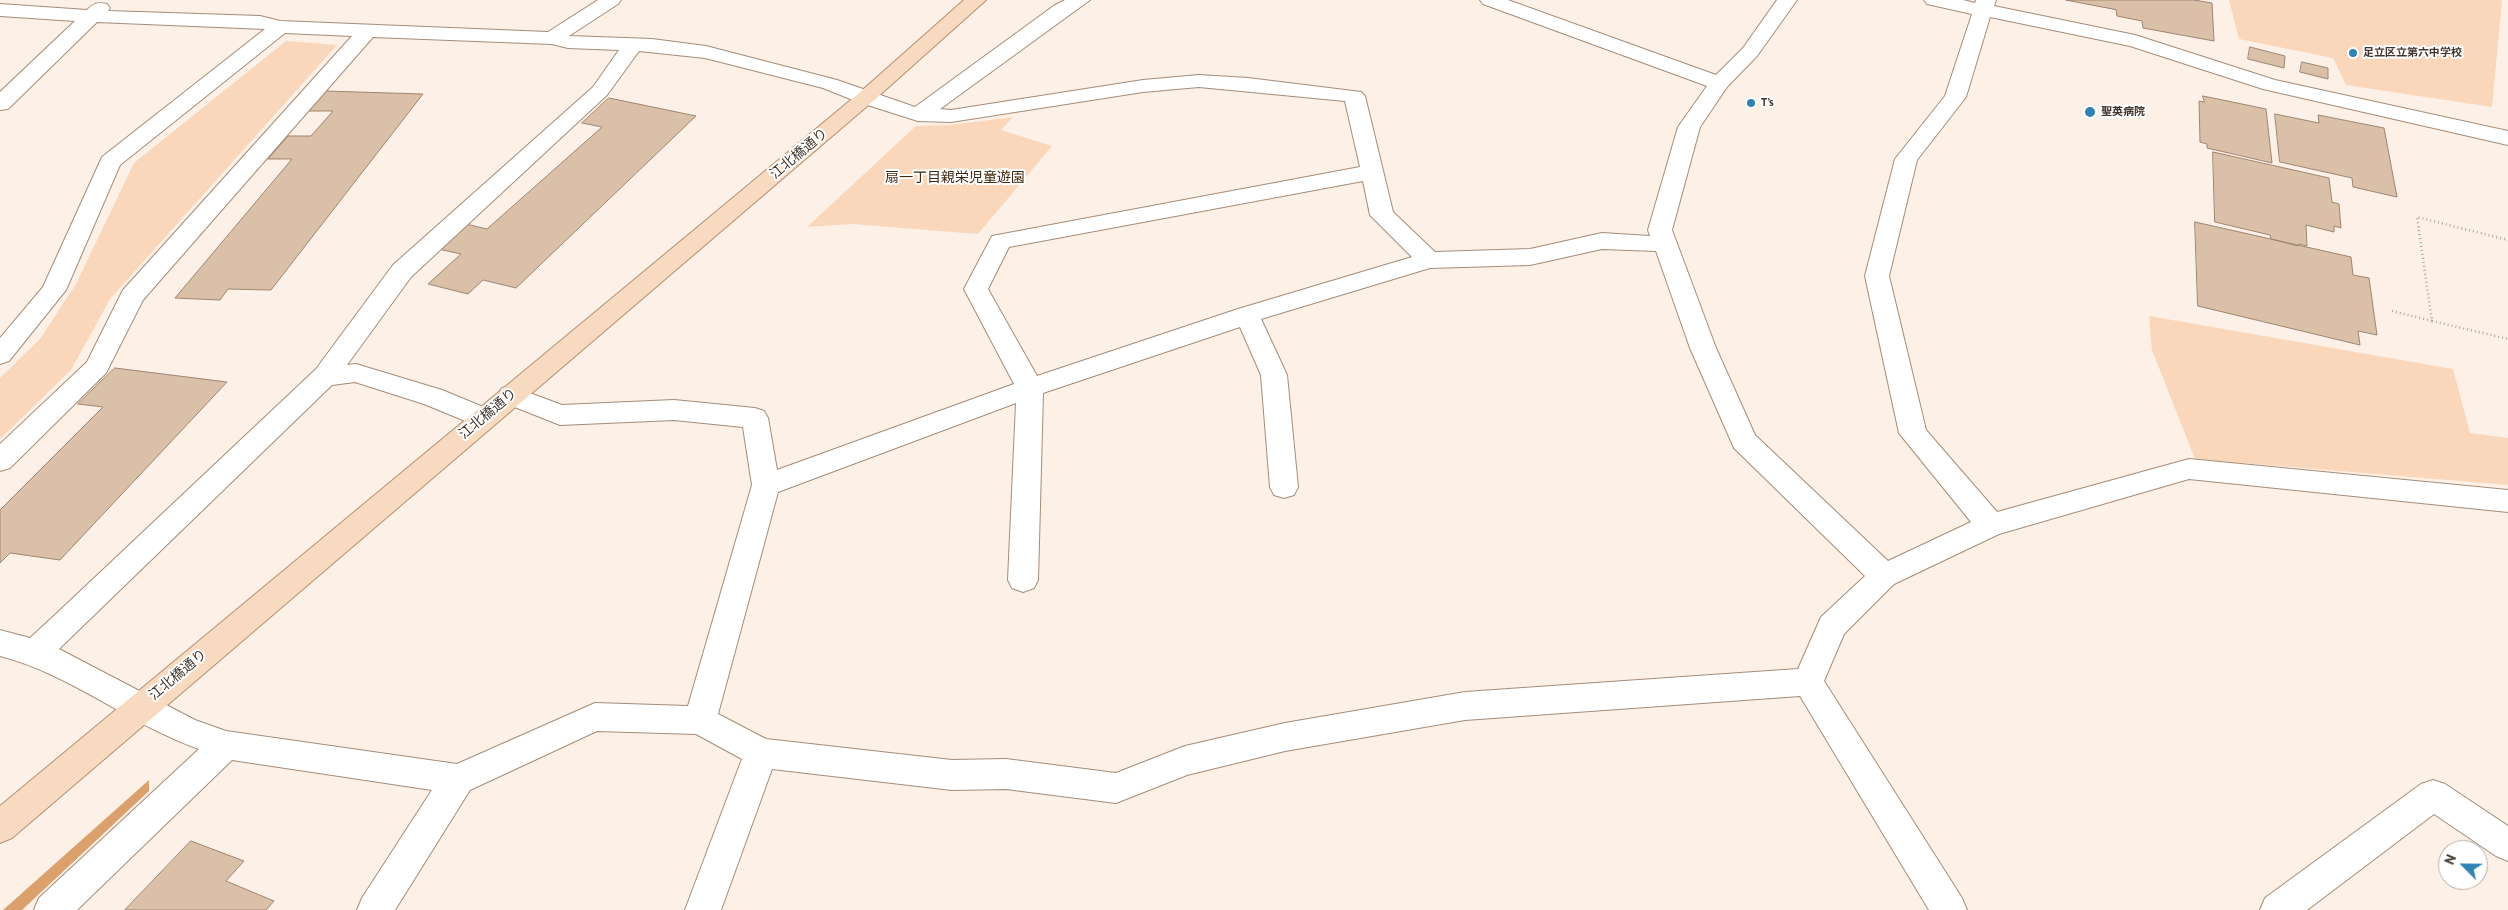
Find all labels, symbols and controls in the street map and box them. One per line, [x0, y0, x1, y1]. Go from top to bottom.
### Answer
place label: 足立区立第六中学校 [2363, 46, 2462, 60]
marker: 足立区立第六中学校 [2347, 47, 2359, 59]
place label: T’s [1761, 96, 1774, 110]
marker: T’s [1745, 97, 1757, 109]
marker: 聖英病院 [2083, 105, 2097, 119]
place label: 聖英病院 [2101, 105, 2145, 119]
street label: 江北橋通り [767, 125, 831, 183]
park label: 扇一丁目親栄児童遊園 [885, 170, 1025, 186]
street label: 江北橋通り [456, 385, 520, 443]
street label: 江北橋通り [146, 646, 210, 704]
north arrow [2438, 840, 2488, 890]
text: N [2440, 852, 2460, 867]

